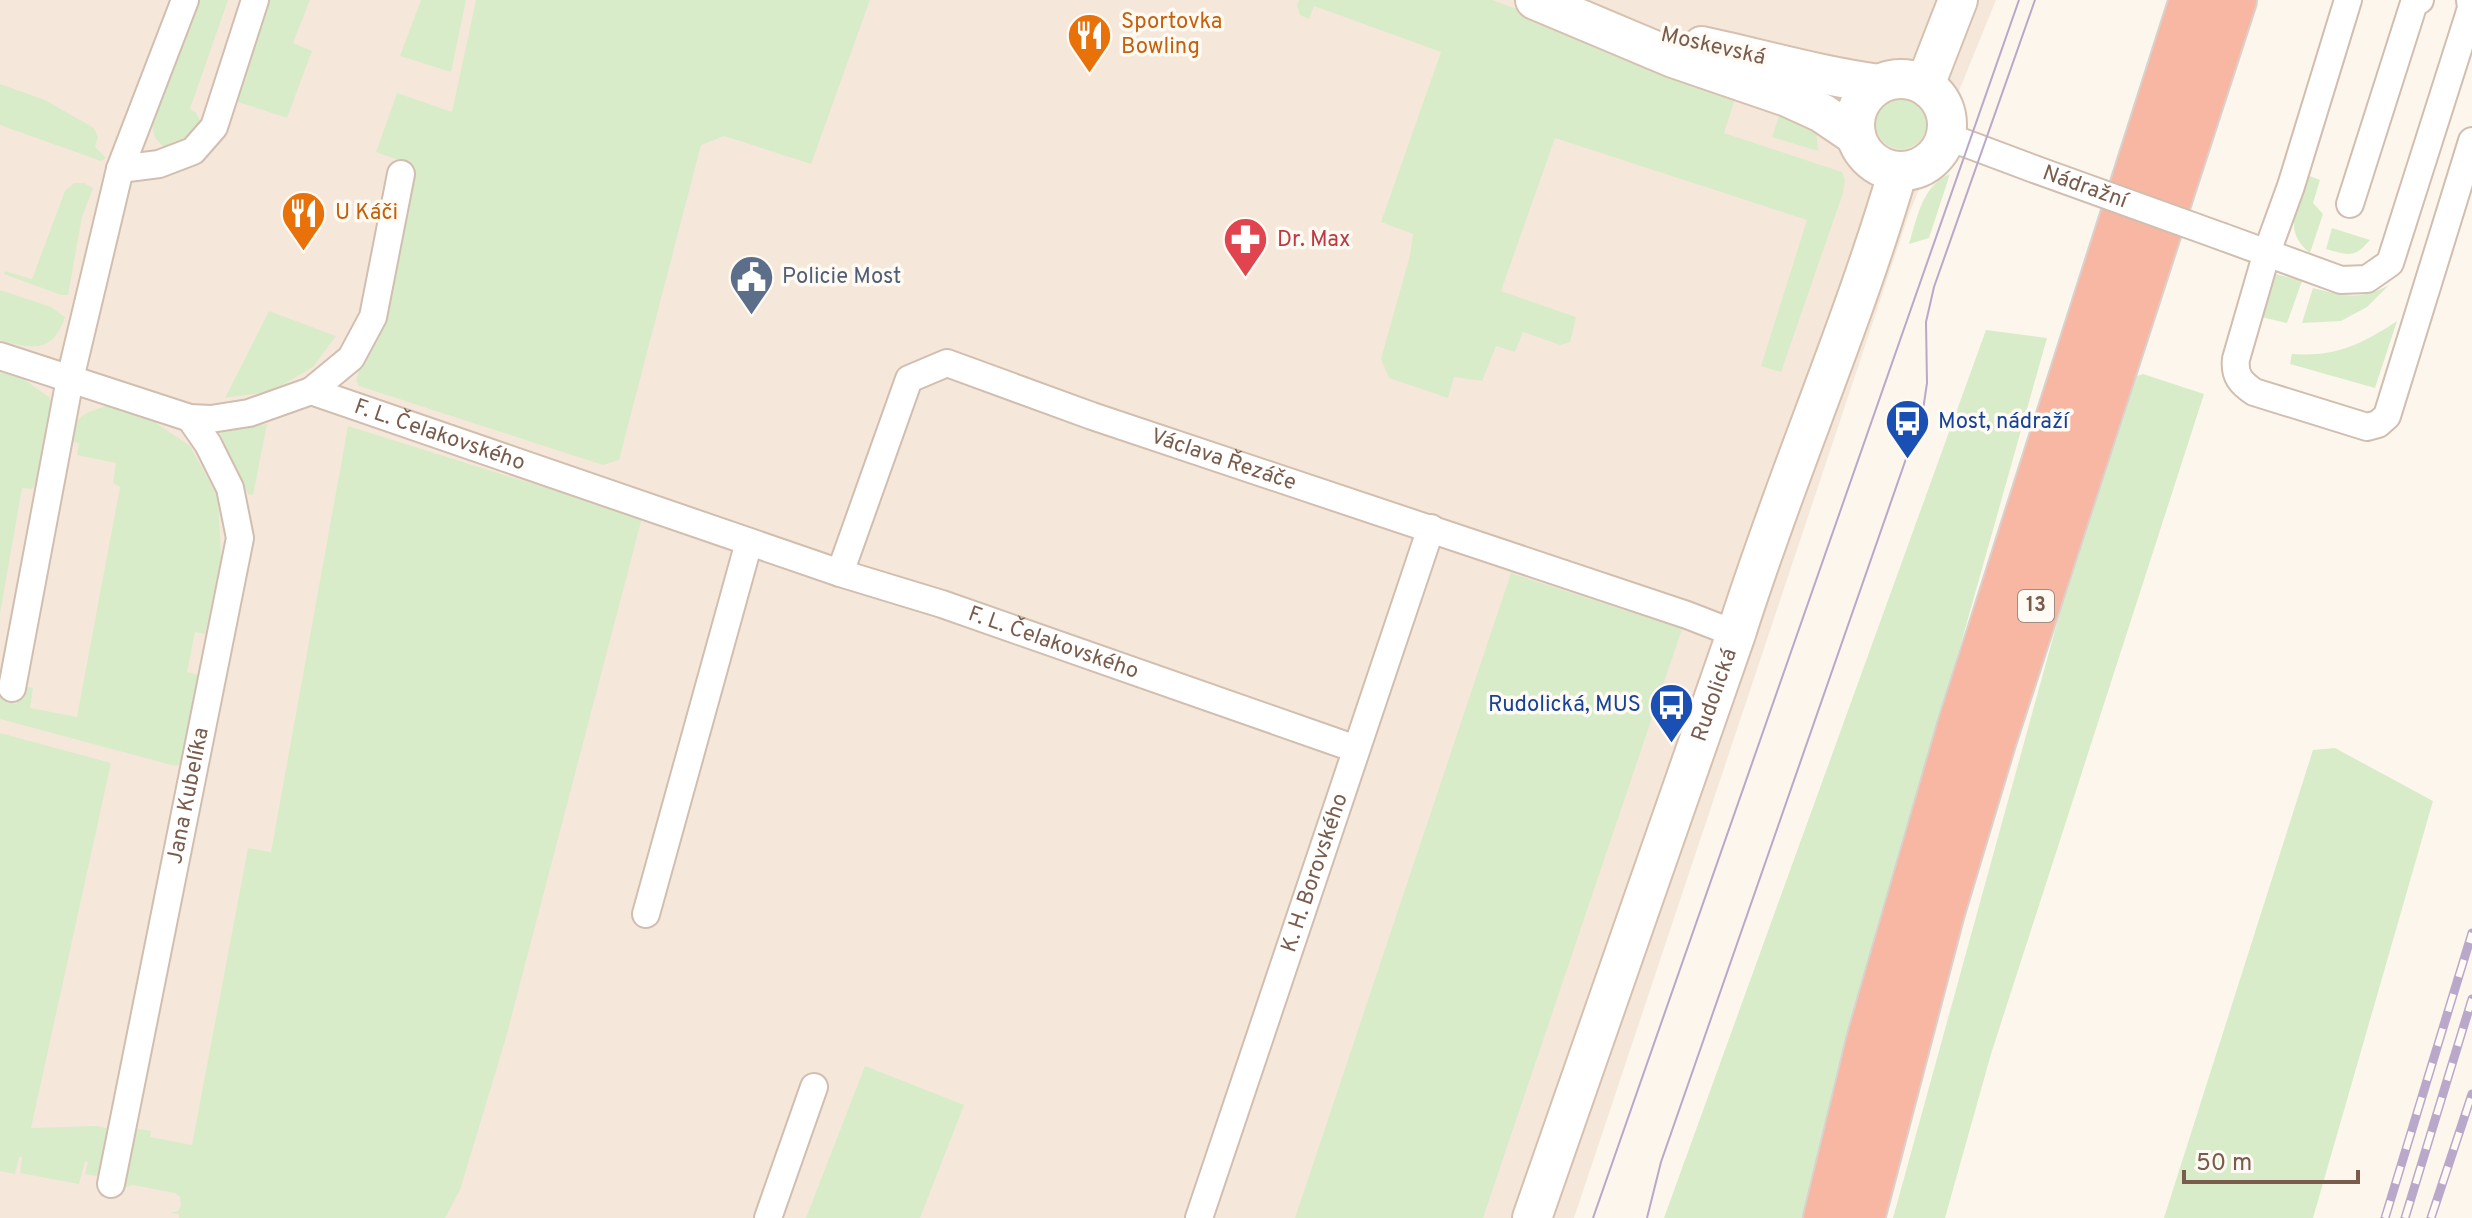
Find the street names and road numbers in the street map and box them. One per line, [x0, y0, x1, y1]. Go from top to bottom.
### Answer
street label: Moskevská [1658, 22, 1768, 72]
street label: Nádražní [2039, 160, 2133, 216]
street label: F. L. Čelakovského [351, 393, 529, 477]
street label: Václava Řezáče [1147, 423, 1300, 497]
road number: 13 [2018, 590, 2054, 622]
street label: F. L. Čelakovského [964, 601, 1142, 685]
street label: Rudolická [1686, 645, 1743, 745]
street label: Jana Kubelíka [162, 725, 215, 866]
street label: K. H. Borovského [1276, 790, 1354, 956]

